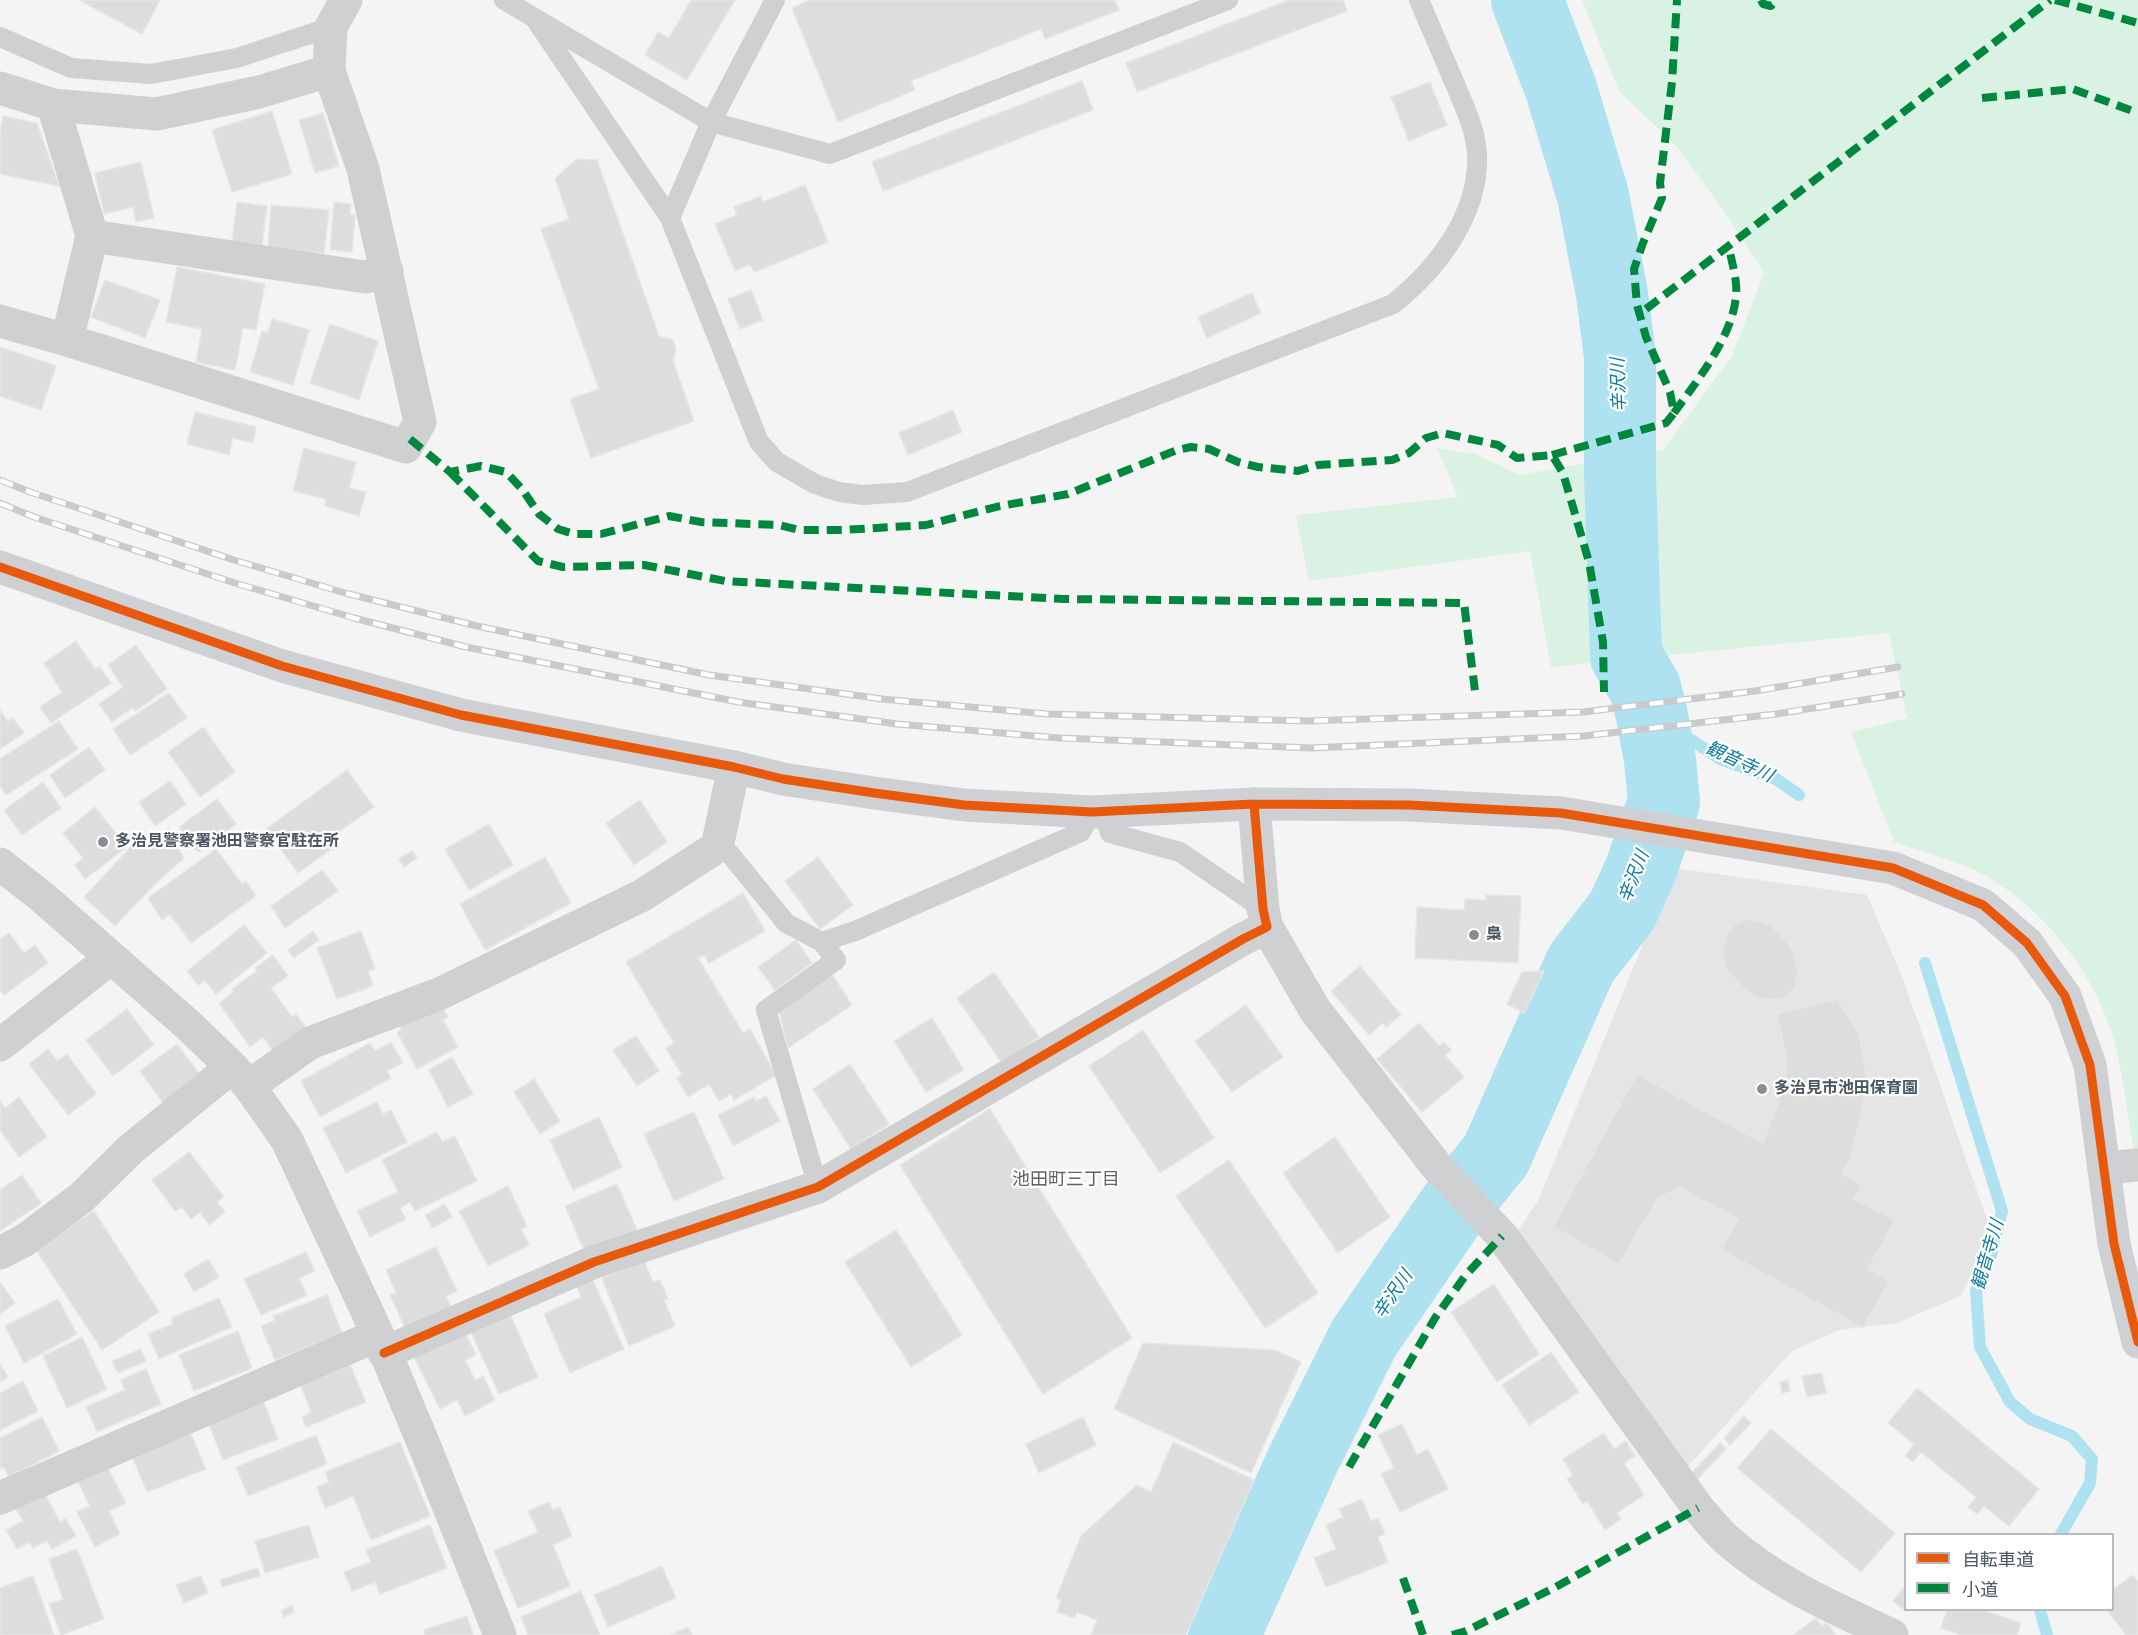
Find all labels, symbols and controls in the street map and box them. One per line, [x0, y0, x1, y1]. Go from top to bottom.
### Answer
water label: 辛沢川 [1608, 358, 1632, 412]
water label: 観音寺川 [1702, 738, 1776, 788]
place label: 多治見警察署池田警察官駐在所 [115, 832, 339, 852]
marker: 多治見警察署池田警察官駐在所 [96, 835, 110, 849]
water label: 辛沢川 [1615, 848, 1655, 906]
place label: 梟 [1486, 925, 1502, 945]
marker: 梟 [1467, 928, 1481, 942]
place label: 多治見市池田保育園 [1774, 1079, 1918, 1099]
marker: 多治見市池田保育園 [1755, 1082, 1769, 1096]
district label: 池田町三丁目 [1012, 1170, 1120, 1192]
water label: 観音寺川 [1969, 1217, 2009, 1293]
water label: 辛沢川 [1370, 1267, 1418, 1323]
legend [1904, 1533, 2114, 1611]
text: 自転車道 [1962, 1548, 2034, 1572]
text: 小道 [1962, 1578, 1998, 1602]

